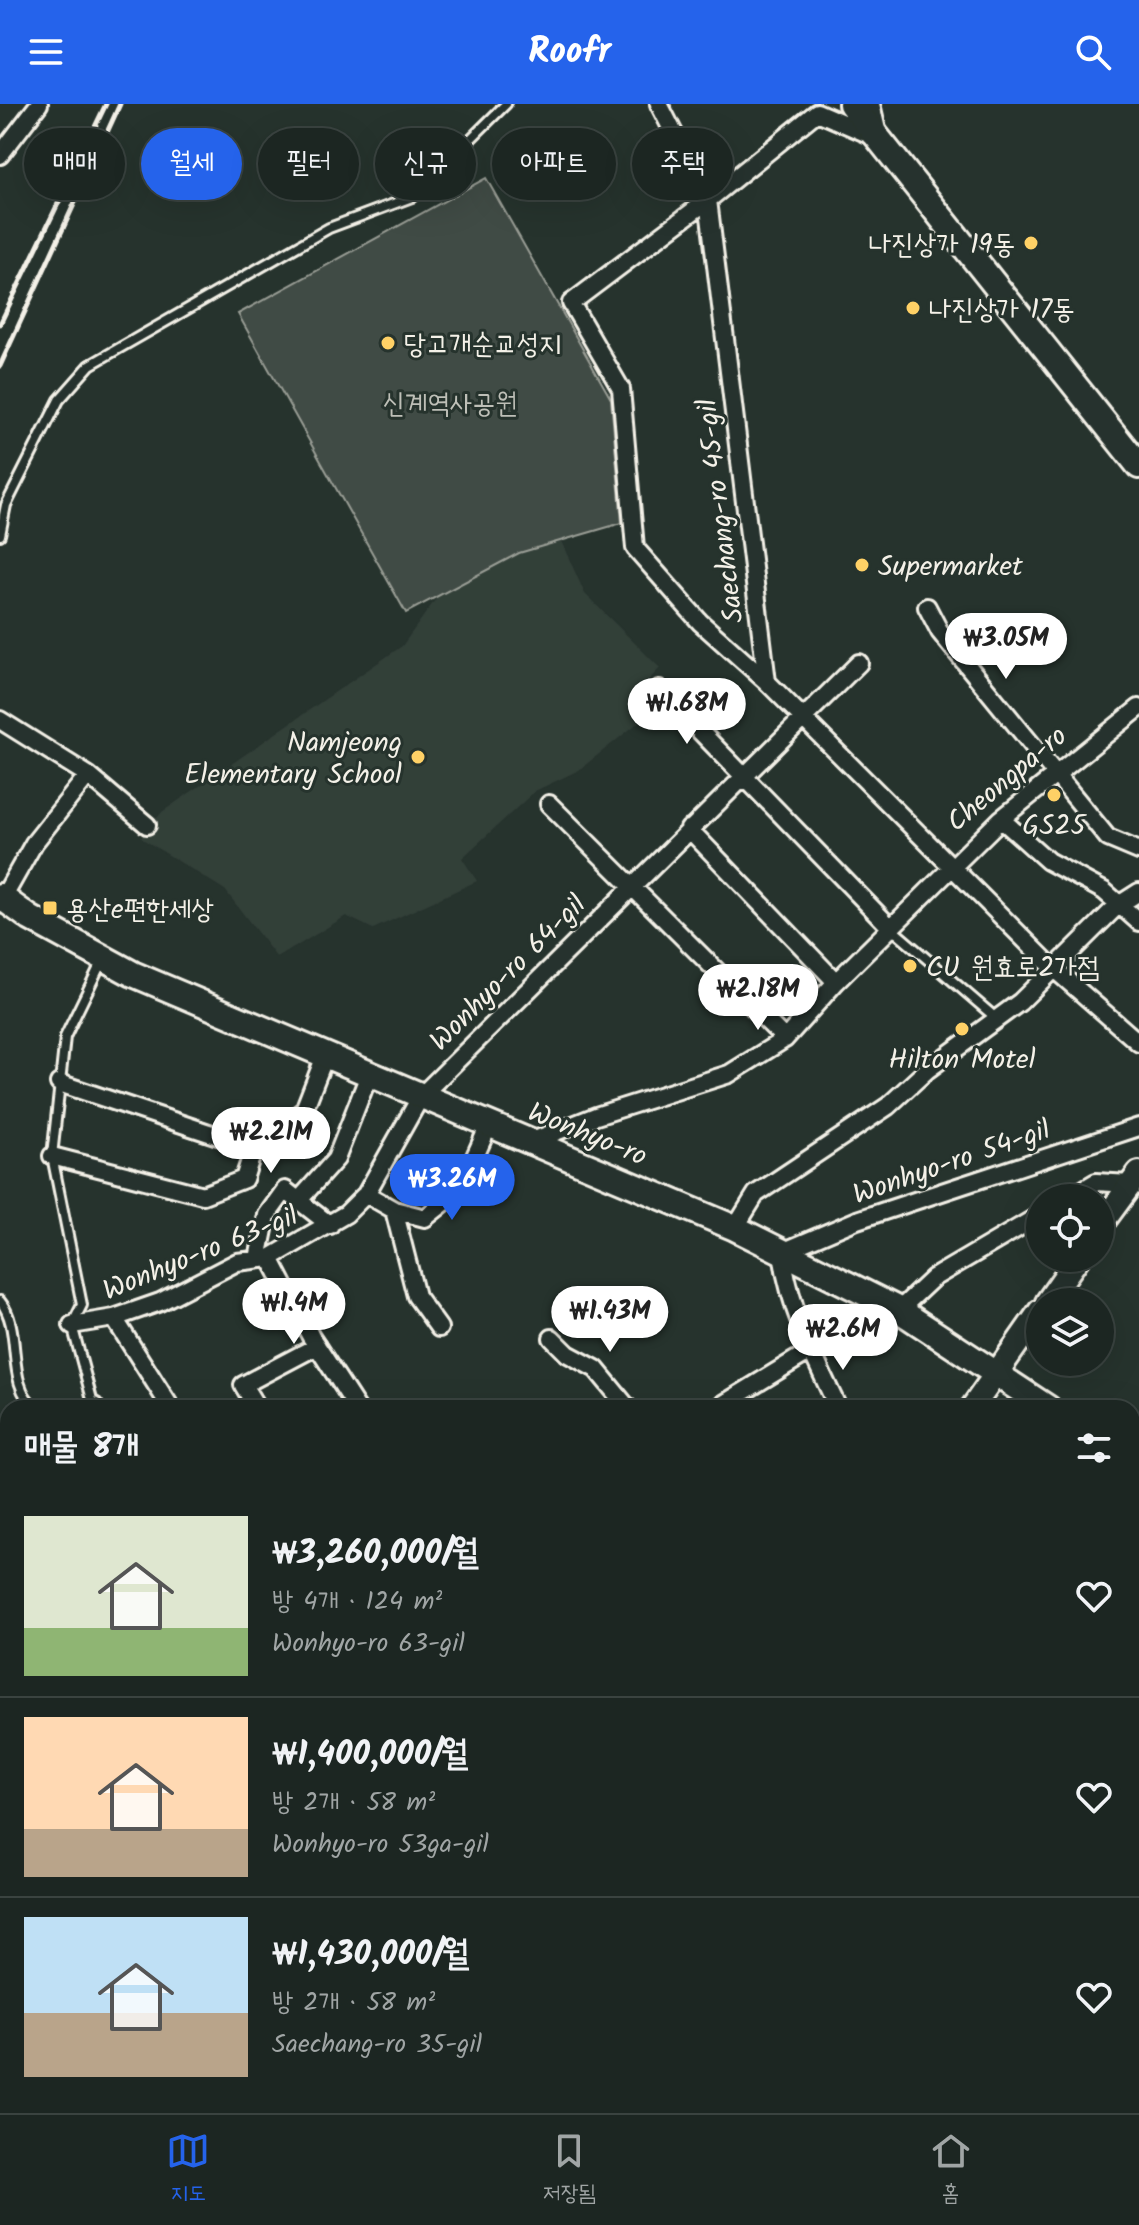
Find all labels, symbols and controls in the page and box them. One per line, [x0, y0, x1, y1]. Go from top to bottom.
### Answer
text: Roofr [528, 24, 611, 81]
icon: menu [24, 30, 68, 74]
icon: search [1071, 30, 1115, 74]
chip: 매매 [24, 128, 125, 200]
chip: 월세 [141, 128, 242, 200]
chip: 필터 [258, 128, 359, 200]
chip: 신규 [375, 128, 476, 200]
chip: 아파트 [492, 128, 616, 200]
chip: 주택 [632, 128, 733, 200]
place label: 나진상가 19동 [869, 223, 1015, 268]
marker: 나진상가 19동 [1022, 234, 1040, 252]
place label: 나진상가 17동 [929, 288, 1075, 333]
marker: 나진상가 17동 [904, 299, 922, 317]
place label: 당고개순교성지 [404, 323, 562, 368]
marker: 당고개순교성지 [379, 334, 397, 352]
park label: 신계역사공원 [382, 382, 518, 427]
street label: Saechang-ro 45-gil [685, 396, 758, 625]
place label: Supermarket [878, 545, 1024, 590]
marker: Supermarket [853, 556, 871, 574]
pin: ₩3.05M [941, 613, 1071, 681]
text: ₩3.05M [963, 618, 1049, 660]
pin: ₩1.68M [622, 678, 752, 746]
text: ₩1.68M [646, 683, 728, 725]
street label: Cheongpa-ro [937, 716, 1078, 844]
place label: Namjeong Elementary School [184, 721, 402, 798]
marker: Namjeong Elementary School [409, 748, 427, 766]
marker: GS25 [1045, 786, 1063, 804]
place label: GS25 [1022, 804, 1088, 849]
street label: Wonhyo-ro 64-gil [420, 885, 598, 1063]
place label: 용산e편한세상 [66, 888, 214, 933]
marker: 용산e편한세상 [41, 899, 59, 917]
place label: CU 원효로2가점 [926, 946, 1100, 991]
marker: CU 원효로2가점 [901, 957, 919, 975]
pin: ₩2.18M [693, 964, 823, 1032]
text: ₩2.18M [716, 969, 800, 1011]
marker: Hilton Motel [953, 1020, 971, 1038]
place label: Hilton Motel [888, 1038, 1036, 1083]
street label: Wonhyo-ro [521, 1091, 654, 1180]
pin: ₩2.21M [206, 1107, 336, 1175]
street label: Wonhyo-ro 54-gil [847, 1108, 1057, 1218]
text: ₩2.21M [229, 1112, 313, 1154]
pin: ₩3.26M [387, 1154, 517, 1222]
text: ₩3.26M [408, 1159, 496, 1201]
map controls [1026, 1184, 1114, 1376]
button: locate [1026, 1184, 1114, 1272]
street label: Wonhyo-ro 63-gil [96, 1195, 306, 1314]
pin: ₩1.4M [238, 1278, 350, 1346]
text: ₩1.4M [260, 1283, 328, 1325]
pin: ₩1.43M [545, 1286, 675, 1354]
button: layers [1026, 1288, 1114, 1376]
text: ₩1.43M [569, 1291, 651, 1333]
pin: ₩2.6M [787, 1304, 899, 1372]
text: ₩2.6M [806, 1309, 880, 1351]
text: 매물 8개 [24, 1421, 139, 1475]
icon: filters [1072, 1426, 1116, 1470]
text: ₩3,260,000/월 [272, 1527, 479, 1581]
icon: home [88, 1548, 184, 1644]
icon: heart [1072, 1574, 1116, 1618]
text: 방 4개 · 124 m² [272, 1581, 442, 1623]
text: Wonhyo-ro 63-gil [272, 1623, 465, 1665]
text: ₩1,400,000/월 [272, 1728, 468, 1782]
icon: home [88, 1749, 184, 1845]
icon: heart [1072, 1775, 1116, 1819]
text: 방 2개 · 58 m² [272, 1782, 435, 1824]
text: Wonhyo-ro 53ga-gil [272, 1824, 489, 1866]
text: ₩1,430,000/월 [272, 1928, 469, 1982]
icon: home [88, 1949, 184, 2045]
icon: heart [1072, 1975, 1116, 2019]
text: 방 2개 · 58 m² [272, 1982, 435, 2024]
text: Saechang-ro 35-gil [272, 2024, 482, 2066]
tab: 지도 [166, 2129, 210, 2212]
tab: 저장됨 [543, 2129, 596, 2212]
tab: 홈 [929, 2129, 973, 2212]

